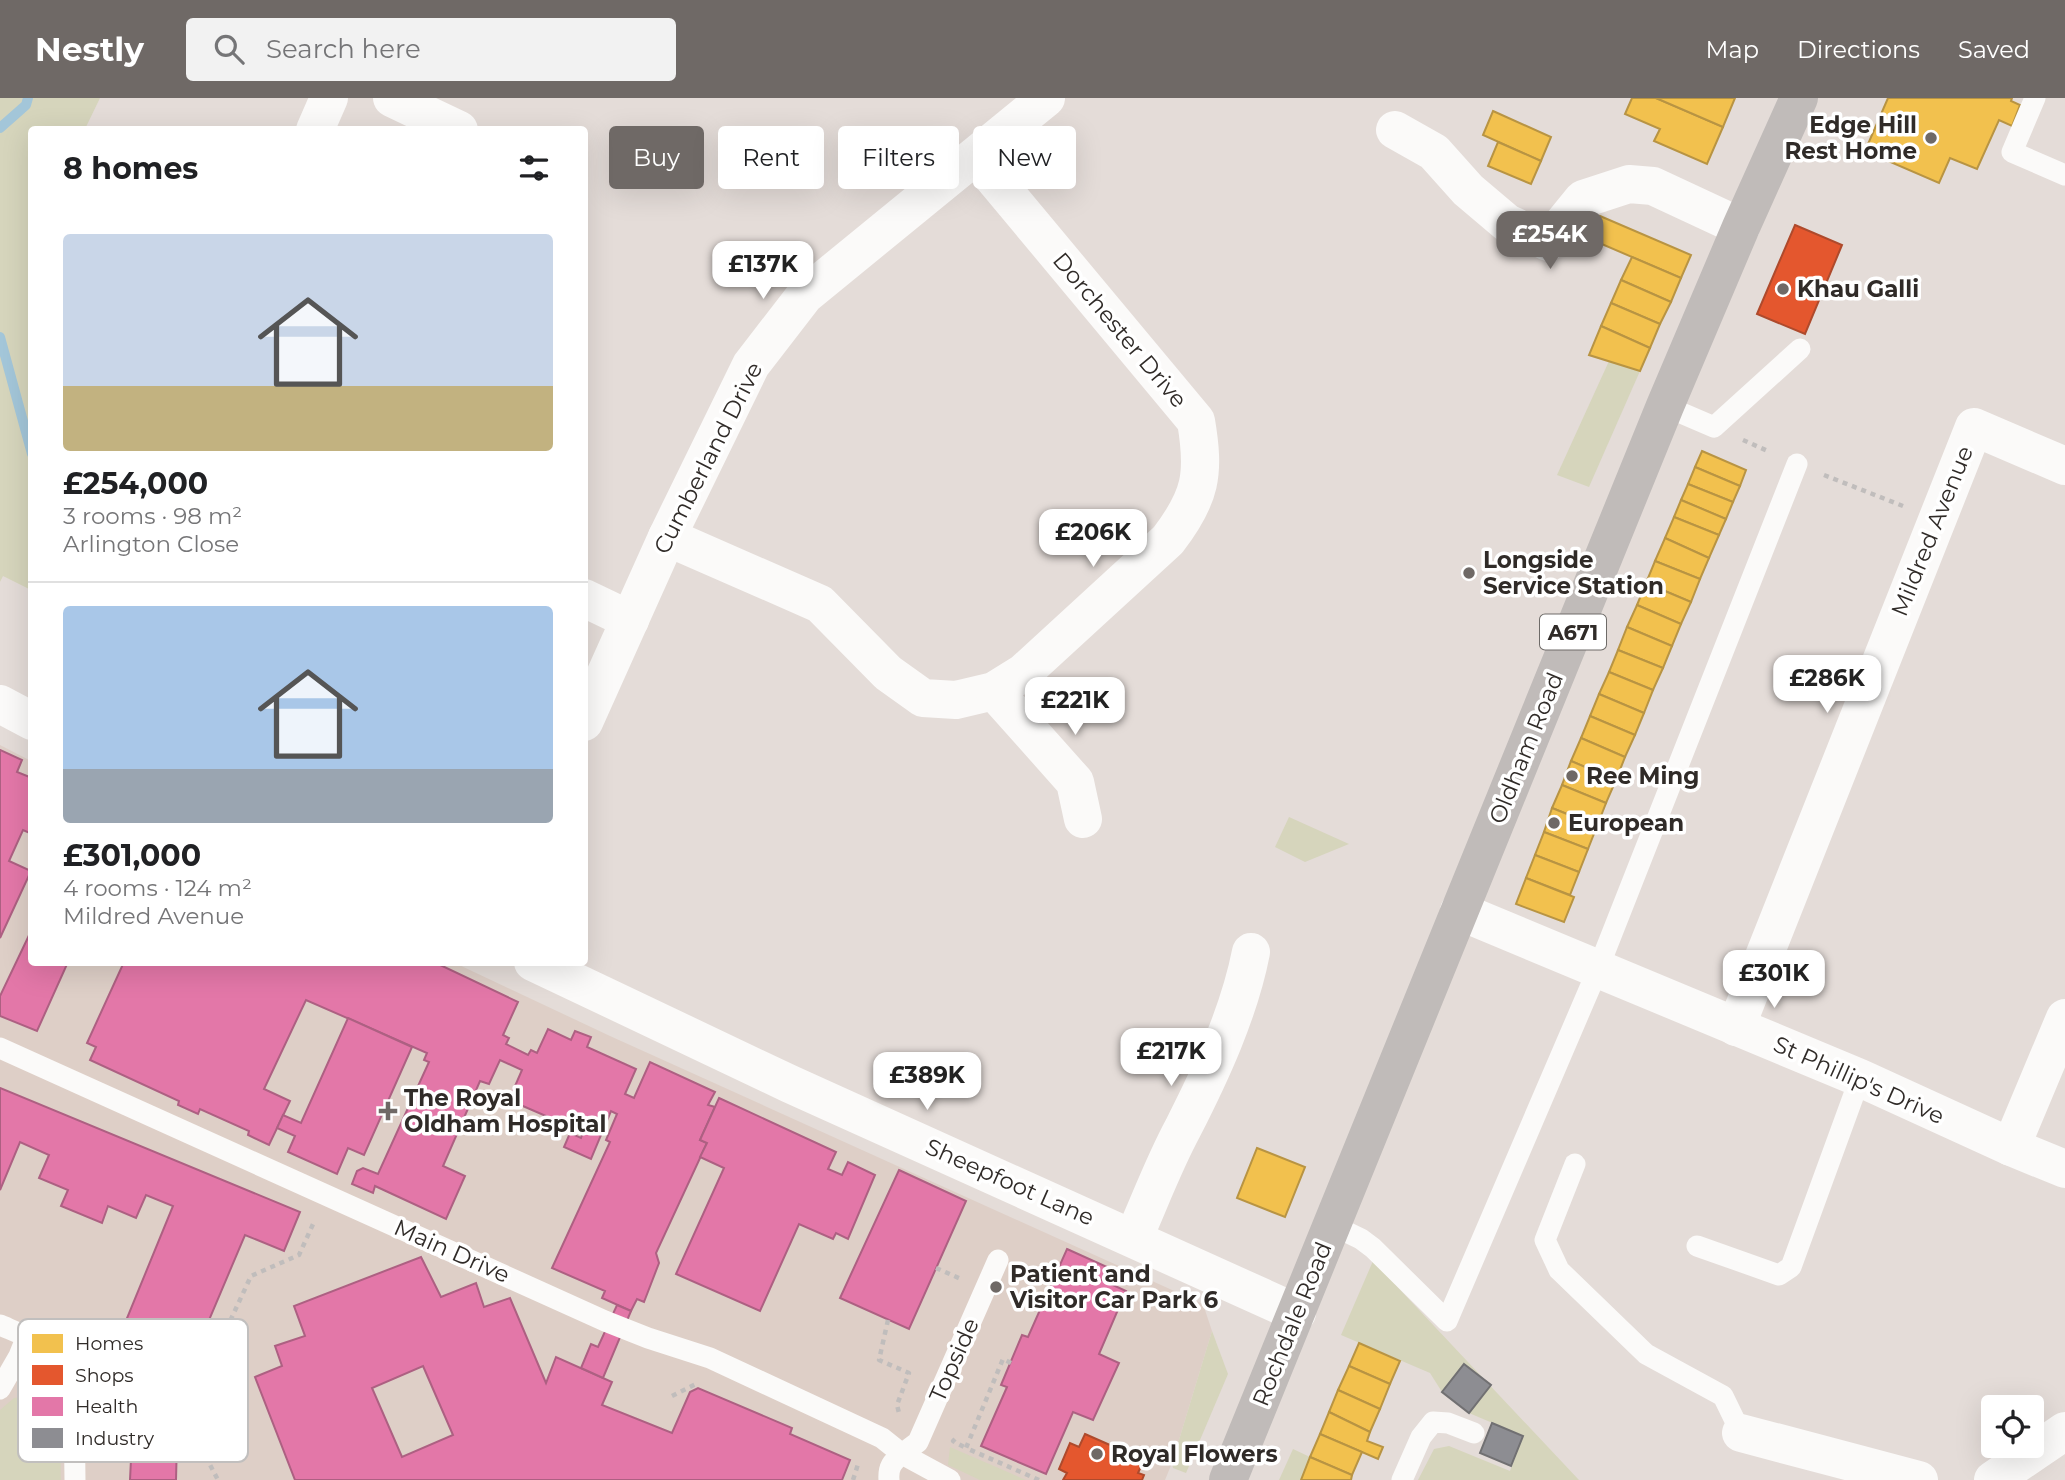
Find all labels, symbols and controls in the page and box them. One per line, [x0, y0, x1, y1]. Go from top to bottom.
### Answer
search box [186, 18, 676, 81]
text: Nestly [35, 29, 144, 69]
icon: search [210, 30, 248, 68]
text: Search here [266, 33, 421, 65]
text: Map [1706, 35, 1759, 64]
text: Directions [1797, 35, 1920, 64]
text: Saved [1958, 35, 2030, 64]
place label: Edge Hill Rest Home [1784, 111, 1917, 165]
chip: Buy [609, 126, 704, 189]
chip: Rent [718, 126, 824, 189]
chip: Filters [838, 126, 959, 189]
chip: New [973, 126, 1076, 189]
marker: Edge Hill Rest Home [1923, 130, 1939, 146]
icon: filters [515, 149, 553, 187]
text: 8 homes [63, 150, 198, 187]
pin: £254K [1501, 212, 1599, 271]
text: £254K [1512, 220, 1588, 248]
pin: £137K [714, 242, 812, 301]
street label: Dorchester Drive [1047, 247, 1193, 413]
text: £137K [728, 250, 798, 278]
place label: Khau Galli [1797, 275, 1919, 303]
icon: home [245, 279, 371, 405]
marker: Khau Galli [1775, 281, 1791, 297]
street label: Cumberland Drive [648, 357, 768, 559]
street label: Mildred Avenue [1885, 442, 1979, 620]
text: £254,000 [63, 465, 208, 502]
text: 3 rooms · 98 m² [63, 502, 242, 530]
pin: £206K [1044, 510, 1142, 569]
text: £206K [1055, 518, 1131, 546]
text: Arlington Close [63, 530, 239, 558]
place label: Longside Service Station [1483, 546, 1664, 600]
marker: Longside Service Station [1461, 565, 1477, 581]
road number: A671 [1540, 614, 1606, 650]
icon: home [245, 651, 371, 777]
pin: £286K [1778, 656, 1876, 715]
text: £286K [1789, 664, 1865, 692]
street label: Oldham Road [1483, 668, 1569, 828]
pin: £221K [1026, 678, 1124, 737]
text: £221K [1041, 686, 1109, 714]
place label: Ree Ming [1586, 762, 1699, 790]
marker: Ree Ming [1564, 768, 1580, 784]
place label: European [1568, 809, 1684, 837]
marker: European [1546, 815, 1562, 831]
text: £301,000 [63, 837, 201, 874]
text: 4 rooms · 124 m² [63, 874, 252, 902]
text: Mildred Avenue [63, 902, 244, 930]
pin: £301K [1725, 950, 1823, 1010]
text: £301K [1739, 959, 1809, 987]
pin: £217K [1122, 1028, 1220, 1088]
street label: St Phillip's Drive [1769, 1030, 1949, 1130]
text: £217K [1136, 1037, 1206, 1065]
pin: £389K [878, 1052, 976, 1112]
text: £389K [889, 1061, 965, 1089]
place label: The Royal Oldham Hospital [404, 1084, 606, 1138]
marker: The Royal Oldham Hospital [378, 1101, 398, 1121]
street label: Sheepfoot Lane [921, 1132, 1099, 1232]
street label: Main Drive [390, 1213, 514, 1289]
street label: Rochdale Road [1246, 1238, 1338, 1410]
place label: Patient and Visitor Car Park 6 [1009, 1260, 1218, 1314]
marker: Patient and Visitor Car Park 6 [988, 1279, 1004, 1295]
street label: Topside [923, 1314, 985, 1406]
legend [18, 1319, 248, 1462]
text: Homes [75, 1332, 143, 1355]
text: Shops [75, 1364, 134, 1387]
text: Health [75, 1395, 138, 1418]
map controls [1981, 1395, 2044, 1458]
button: locate [1981, 1395, 2044, 1458]
text: Industry [75, 1427, 155, 1450]
place label: Royal Flowers [1111, 1440, 1278, 1468]
marker: Royal Flowers [1089, 1446, 1105, 1462]

